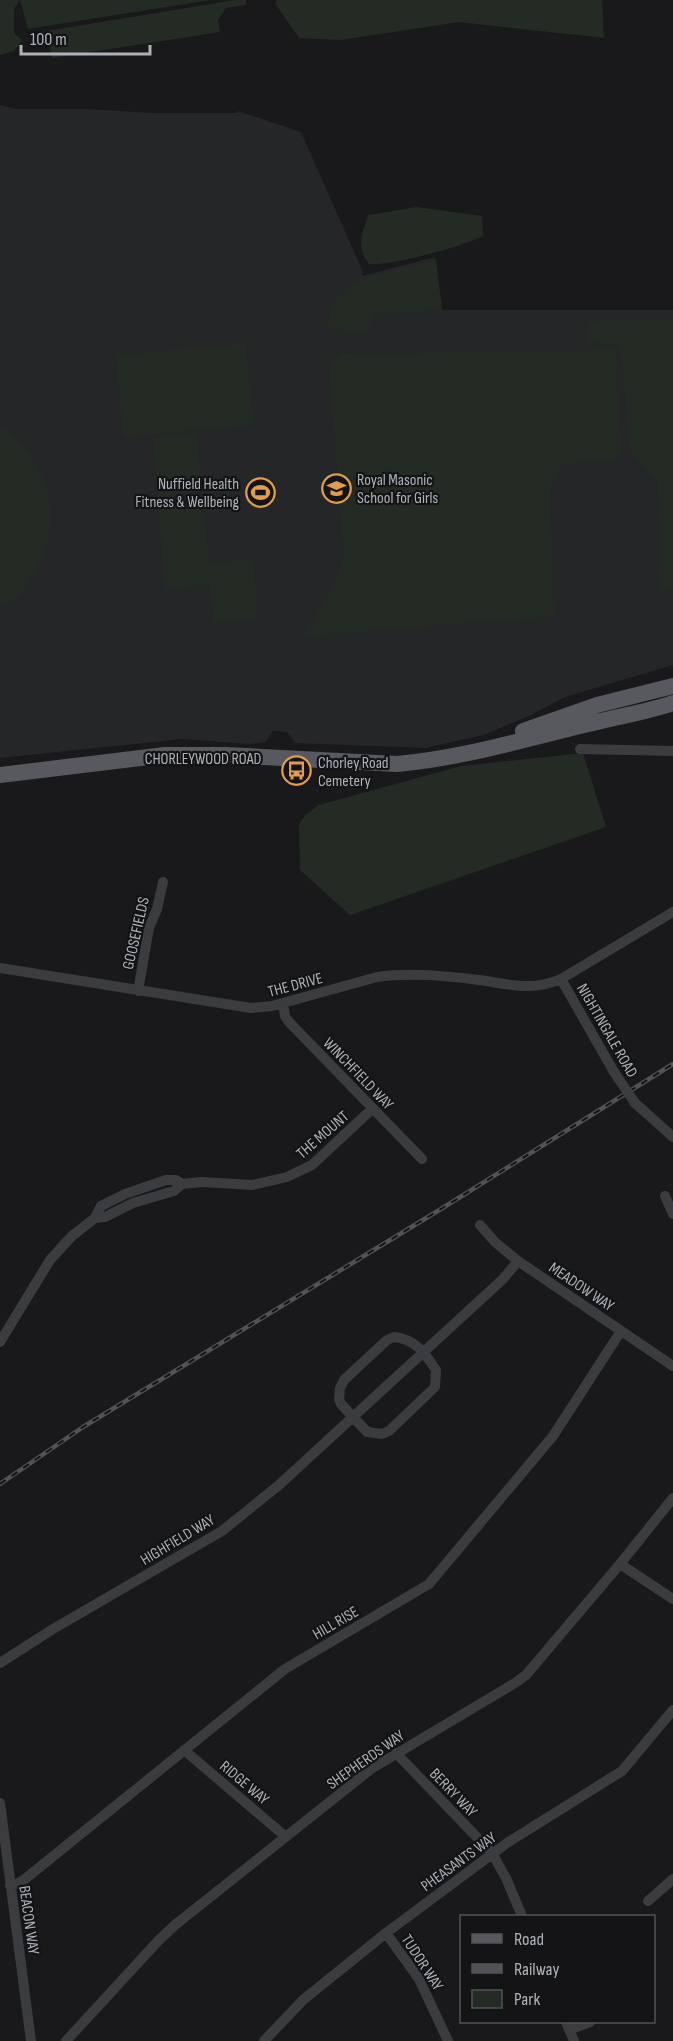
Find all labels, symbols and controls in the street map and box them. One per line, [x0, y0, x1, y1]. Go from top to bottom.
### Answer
scale bar [21, 18, 150, 56]
text: 100 m [30, 29, 67, 50]
place label: Royal Masonic School for Girls [357, 471, 439, 508]
school or university icon: Royal Masonic School for Girls [320, 472, 352, 504]
place label: Nuffield Health Fitness & Wellbeing [135, 475, 239, 512]
sports icon: Nuffield Health Fitness & Wellbeing [244, 476, 276, 508]
street label: CHORLEYWOOD ROAD [145, 750, 261, 769]
place label: Chorley Road Cemetery [318, 754, 389, 791]
bus stop icon: Chorley Road Cemetery [281, 755, 313, 787]
street label: GOOSEFIELDS [119, 895, 154, 971]
street label: THE DRIVE [266, 969, 325, 1002]
street label: NIGHTINGALE ROAD [572, 980, 641, 1081]
street label: WINCHFIELD WAY [319, 1034, 397, 1114]
street label: THE MOUNT [293, 1107, 354, 1163]
street label: MEADOW WAY [545, 1259, 618, 1316]
street label: HIGHFIELD WAY [137, 1511, 218, 1570]
street label: HILL RISE [309, 1603, 362, 1644]
street label: SHEPHERDS WAY [323, 1726, 409, 1794]
street label: RIDGE WAY [216, 1757, 273, 1809]
street label: BERRY WAY [425, 1765, 481, 1822]
street label: PHEASANTS WAY [417, 1828, 501, 1896]
street label: BEACON WAY [14, 1884, 43, 1956]
legend [460, 1915, 655, 2023]
text: Road [514, 1929, 544, 1950]
street label: TUDOR WAY [397, 1931, 447, 1995]
text: Railway [514, 1959, 559, 1980]
text: Park [514, 1989, 540, 2010]

